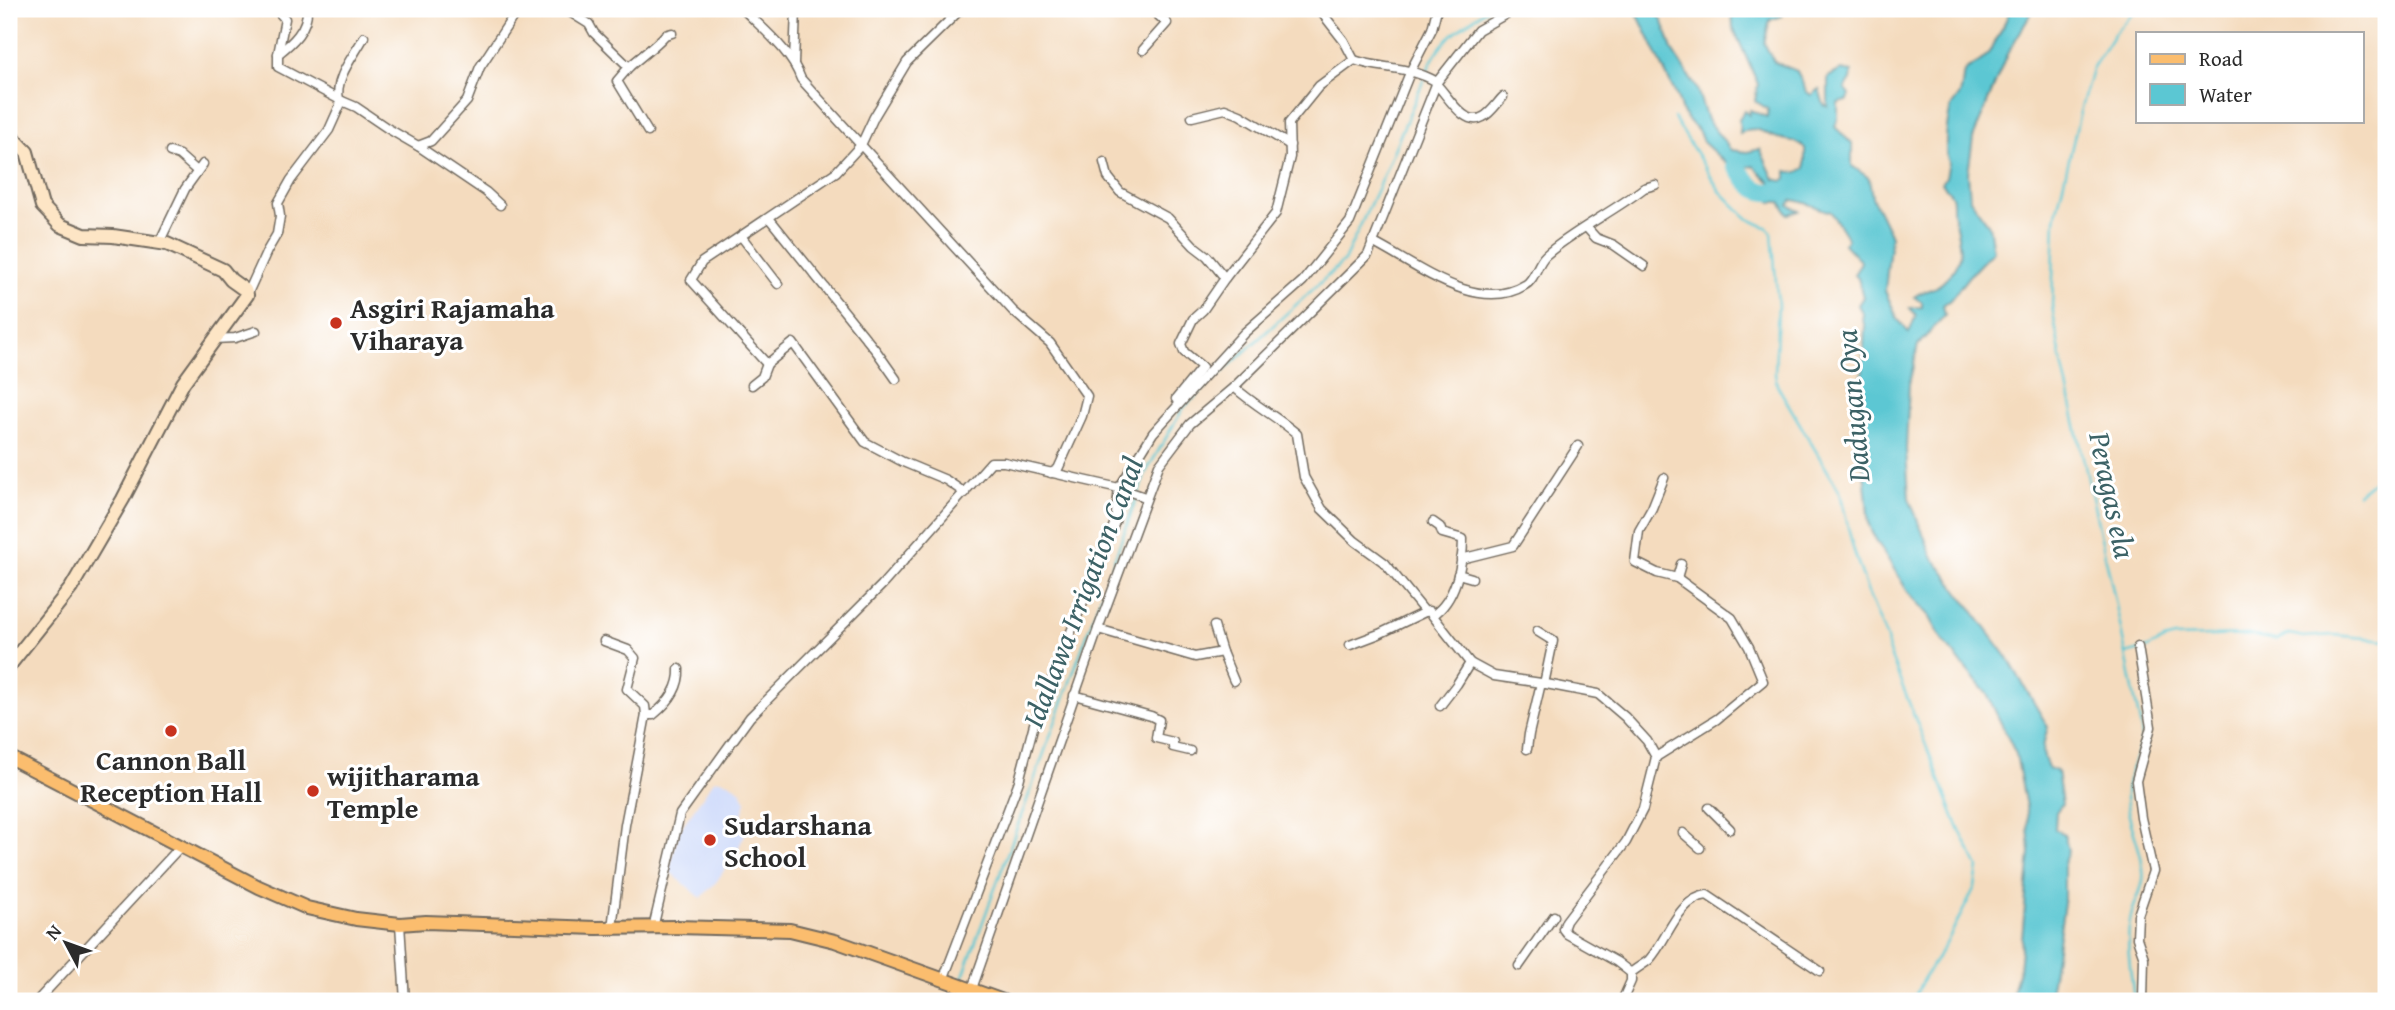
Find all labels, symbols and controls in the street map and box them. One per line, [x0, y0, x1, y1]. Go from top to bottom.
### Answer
legend [2136, 32, 2364, 122]
text: Road [2199, 43, 2244, 74]
text: Water [2199, 79, 2252, 110]
place label: Asgiri Rajamaha Viharaya [350, 287, 555, 360]
marker: Asgiri Rajamaha Viharaya [328, 315, 344, 331]
water label: Dadugan Oya [1823, 328, 1881, 485]
water label: Peragas ela [2078, 427, 2148, 562]
water label: Idallawa Irrigation Canal [1010, 450, 1154, 734]
marker: Cannon Ball Reception Hall [163, 723, 179, 739]
place label: Cannon Ball Reception Hall [80, 739, 262, 812]
place label: wijitharama Temple [327, 755, 480, 828]
marker: wijitharama Temple [305, 783, 321, 799]
place label: Sudarshana School [724, 804, 873, 877]
marker: Sudarshana School [702, 832, 718, 848]
north arrow [32, 908, 102, 978]
text: N [38, 918, 68, 946]

